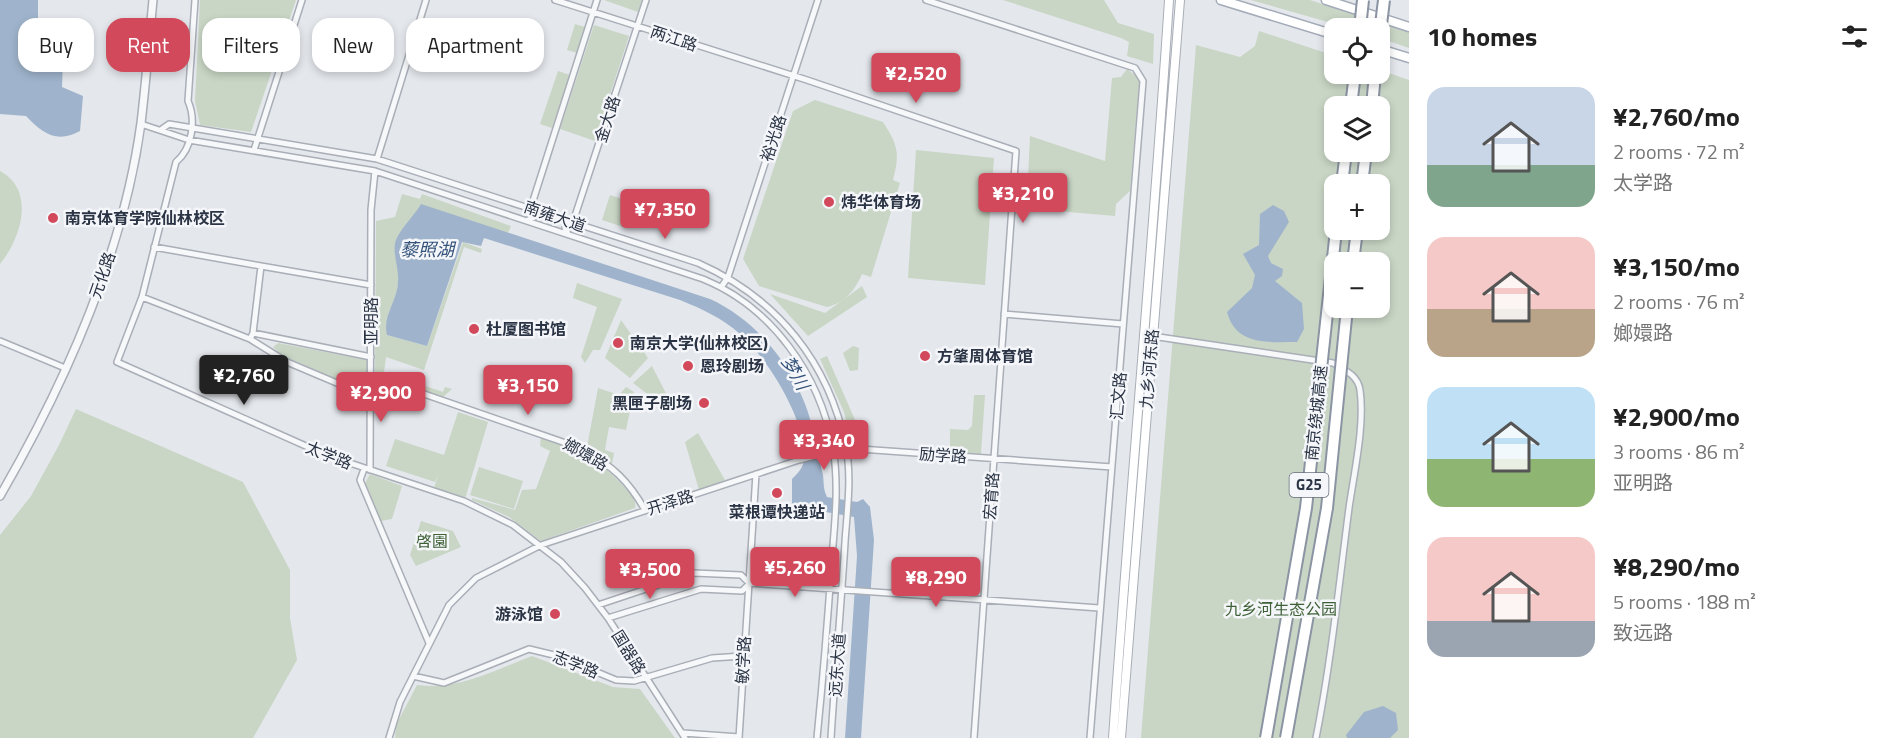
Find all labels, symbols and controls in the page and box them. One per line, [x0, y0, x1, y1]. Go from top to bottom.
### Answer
text: 10 homes [1427, 17, 1537, 56]
chip: Buy [18, 18, 94, 72]
chip: Rent [106, 18, 190, 72]
chip: Filters [202, 18, 300, 72]
chip: New [312, 18, 394, 72]
chip: Apartment [406, 18, 544, 72]
map controls [1324, 18, 1390, 318]
button: locate [1324, 18, 1390, 84]
street label: 两江路 [647, 19, 701, 57]
icon: filters [1838, 20, 1871, 53]
pin: ¥2,520 [867, 53, 965, 104]
text: ¥2,520 [885, 57, 947, 88]
street label: 金大路 [588, 92, 626, 146]
button: layers [1324, 96, 1390, 162]
text: ¥2,760/mo [1613, 97, 1740, 136]
street label: 裕光路 [754, 111, 792, 165]
icon: home [1475, 111, 1547, 183]
text: 2 rooms · 72 m² [1613, 136, 1745, 167]
text: 太学路 [1613, 167, 1673, 198]
pin: ¥3,210 [974, 173, 1072, 224]
button: + [1324, 174, 1390, 240]
text: ¥3,210 [992, 177, 1054, 208]
pin: ¥7,350 [616, 189, 714, 240]
place label: 炜华体育场 [841, 190, 921, 214]
text: ¥7,350 [634, 193, 696, 224]
street label: 南雍大道 [521, 194, 589, 238]
marker: 炜华体育场 [822, 195, 836, 209]
place label: 南京体育学院仙林校区 [65, 206, 225, 230]
marker: 南京体育学院仙林校区 [46, 211, 60, 225]
water label: 藜照湖 [400, 236, 457, 263]
text: ¥3,150/mo [1613, 247, 1740, 286]
street label: 元化路 [83, 248, 121, 302]
button: − [1324, 252, 1390, 318]
icon: home [1475, 261, 1547, 333]
text: 2 rooms · 76 m² [1613, 286, 1745, 317]
street label: 亚明路 [359, 297, 383, 345]
place label: 杜厦图书馆 [486, 317, 566, 341]
text: 嫏嬛路 [1613, 317, 1673, 348]
marker: 杜厦图书馆 [467, 322, 481, 336]
street label: 九乡河东路 [1134, 328, 1164, 410]
place label: 南京大学(仙林校区) [630, 331, 768, 355]
marker: 南京大学(仙林校区) [611, 336, 625, 350]
place label: 方肇周体育馆 [937, 344, 1033, 368]
marker: 方肇周体育馆 [918, 349, 932, 363]
water label: 梦川 [775, 350, 817, 397]
place label: 恩玲剧场 [700, 354, 764, 378]
pin: ¥2,760 [195, 355, 293, 406]
text: ¥2,760 [213, 359, 275, 390]
marker: 恩玲剧场 [681, 359, 695, 373]
street label: 南京绕城高速 [1299, 364, 1333, 462]
pin: ¥3,150 [479, 365, 577, 416]
text: ¥3,150 [497, 369, 559, 400]
street label: 汇文路 [1104, 371, 1132, 421]
pin: ¥2,900 [332, 372, 430, 423]
text: ¥2,900 [350, 376, 412, 407]
place label: 黑匣子剧场 [612, 391, 692, 415]
marker: 黑匣子剧场 [697, 396, 711, 410]
text: ¥2,900/mo [1613, 397, 1740, 436]
icon: home [1475, 411, 1547, 483]
pin: ¥3,340 [775, 420, 873, 471]
text: ¥3,340 [793, 424, 855, 455]
street label: 嫏嬛路 [559, 432, 613, 476]
street label: 太学路 [302, 435, 356, 475]
text: 3 rooms · 86 m² [1613, 436, 1745, 467]
street label: 励学路 [918, 441, 968, 469]
text: 亚明路 [1613, 467, 1673, 498]
street label: 宏育路 [977, 471, 1005, 521]
road number: G25 [1290, 473, 1328, 497]
street label: 开泽路 [643, 483, 697, 521]
marker: 菜根谭快递站 [770, 486, 784, 500]
place label: 菜根谭快递站 [729, 500, 825, 524]
park label: 啓園 [416, 529, 448, 553]
pin: ¥5,260 [746, 547, 844, 598]
text: ¥8,290/mo [1613, 547, 1740, 586]
pin: ¥3,500 [601, 549, 699, 600]
text: ¥5,260 [764, 551, 826, 582]
text: ¥3,500 [619, 553, 681, 584]
pin: ¥8,290 [887, 557, 985, 608]
text: ¥8,290 [905, 561, 967, 592]
icon: home [1475, 561, 1547, 633]
text: 5 rooms · 188 m² [1613, 586, 1756, 617]
park label: 九乡河生态公园 [1225, 597, 1337, 621]
place label: 游泳馆 [495, 602, 543, 626]
marker: 游泳馆 [548, 607, 562, 621]
text: 致远路 [1613, 617, 1673, 648]
street label: 国器路 [606, 625, 652, 679]
street label: 远东大道 [823, 632, 851, 698]
street label: 敏学路 [730, 635, 756, 685]
street label: 志学路 [549, 644, 603, 684]

